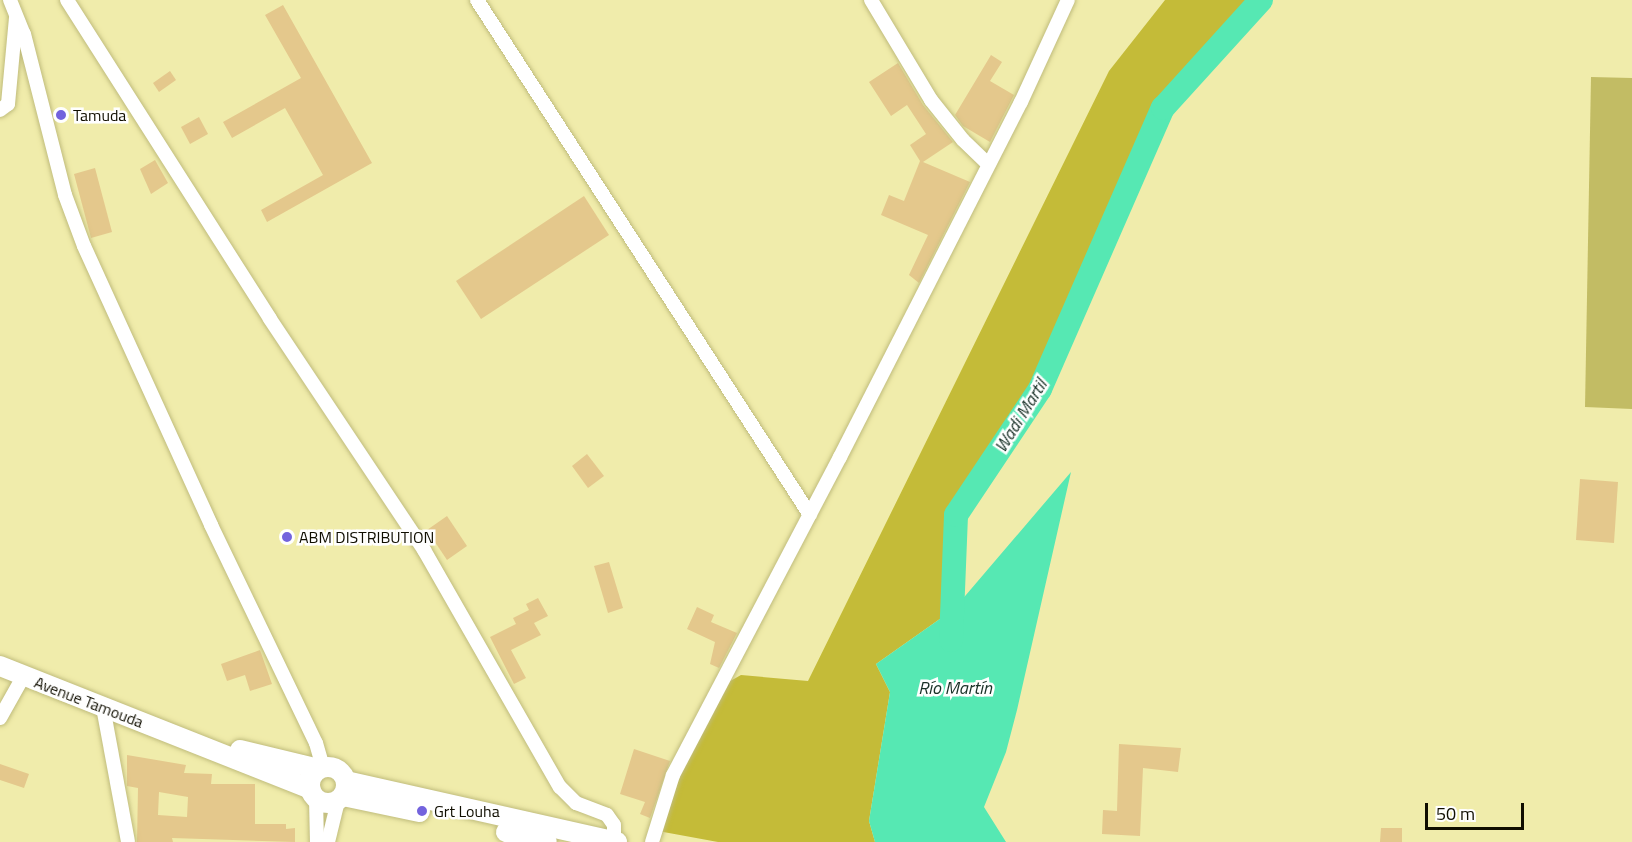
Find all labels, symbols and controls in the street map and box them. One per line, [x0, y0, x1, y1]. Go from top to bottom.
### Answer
place label: Tamuda [73, 105, 126, 125]
marker: Tamuda [54, 108, 68, 122]
water label: Wadi Martil [990, 375, 1052, 457]
place label: ABM DISTRIBUTION [299, 527, 434, 547]
marker: ABM DISTRIBUTION [280, 530, 294, 544]
street label: Avenue Tamouda [32, 672, 146, 732]
water label: Río Martín [918, 677, 992, 699]
scale bar [1428, 791, 1527, 829]
text: 50 m [1436, 800, 1475, 827]
place label: Grt Louha [434, 801, 500, 821]
marker: Grt Louha [415, 804, 429, 818]

